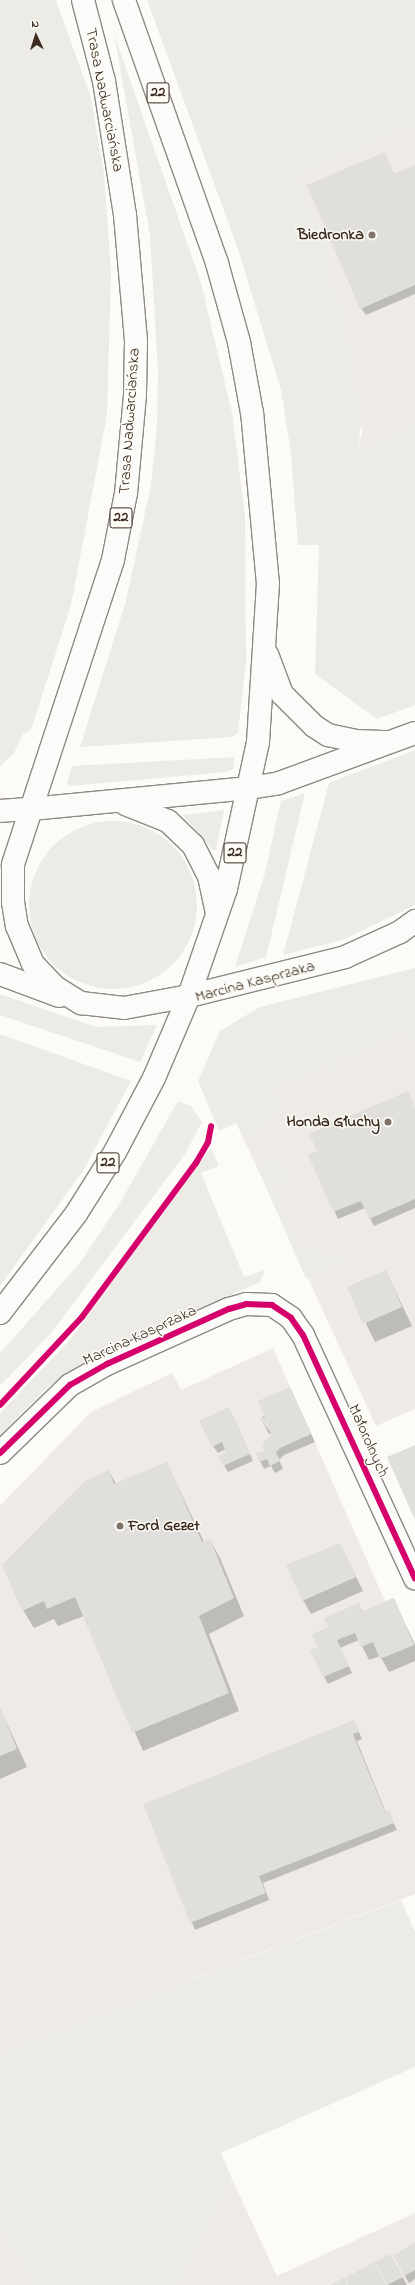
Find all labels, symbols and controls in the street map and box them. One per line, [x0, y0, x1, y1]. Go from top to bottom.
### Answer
north arrow [16, 16, 56, 56]
text: N [31, 16, 39, 32]
street label: Trasa Nadwarciańska [81, 26, 127, 174]
road number: 22 [146, 80, 170, 106]
place label: Biedronka [297, 225, 364, 245]
marker: Biedronka [367, 230, 377, 240]
street label: Trasa Nadwarciańska [115, 347, 145, 495]
road number: 22 [109, 505, 133, 531]
road number: 22 [223, 840, 247, 866]
street label: Marcina Kasprzaka [193, 957, 317, 1007]
place label: Honda Głuchy [286, 1112, 380, 1132]
marker: Honda Głuchy [383, 1117, 393, 1127]
road number: 22 [96, 1150, 120, 1176]
street label: Marcina Kasprzaka [80, 1301, 200, 1371]
street label: Małorolnych [343, 1402, 393, 1480]
place label: Ford Gezet [128, 1516, 200, 1536]
marker: Ford Gezet [115, 1521, 125, 1531]

